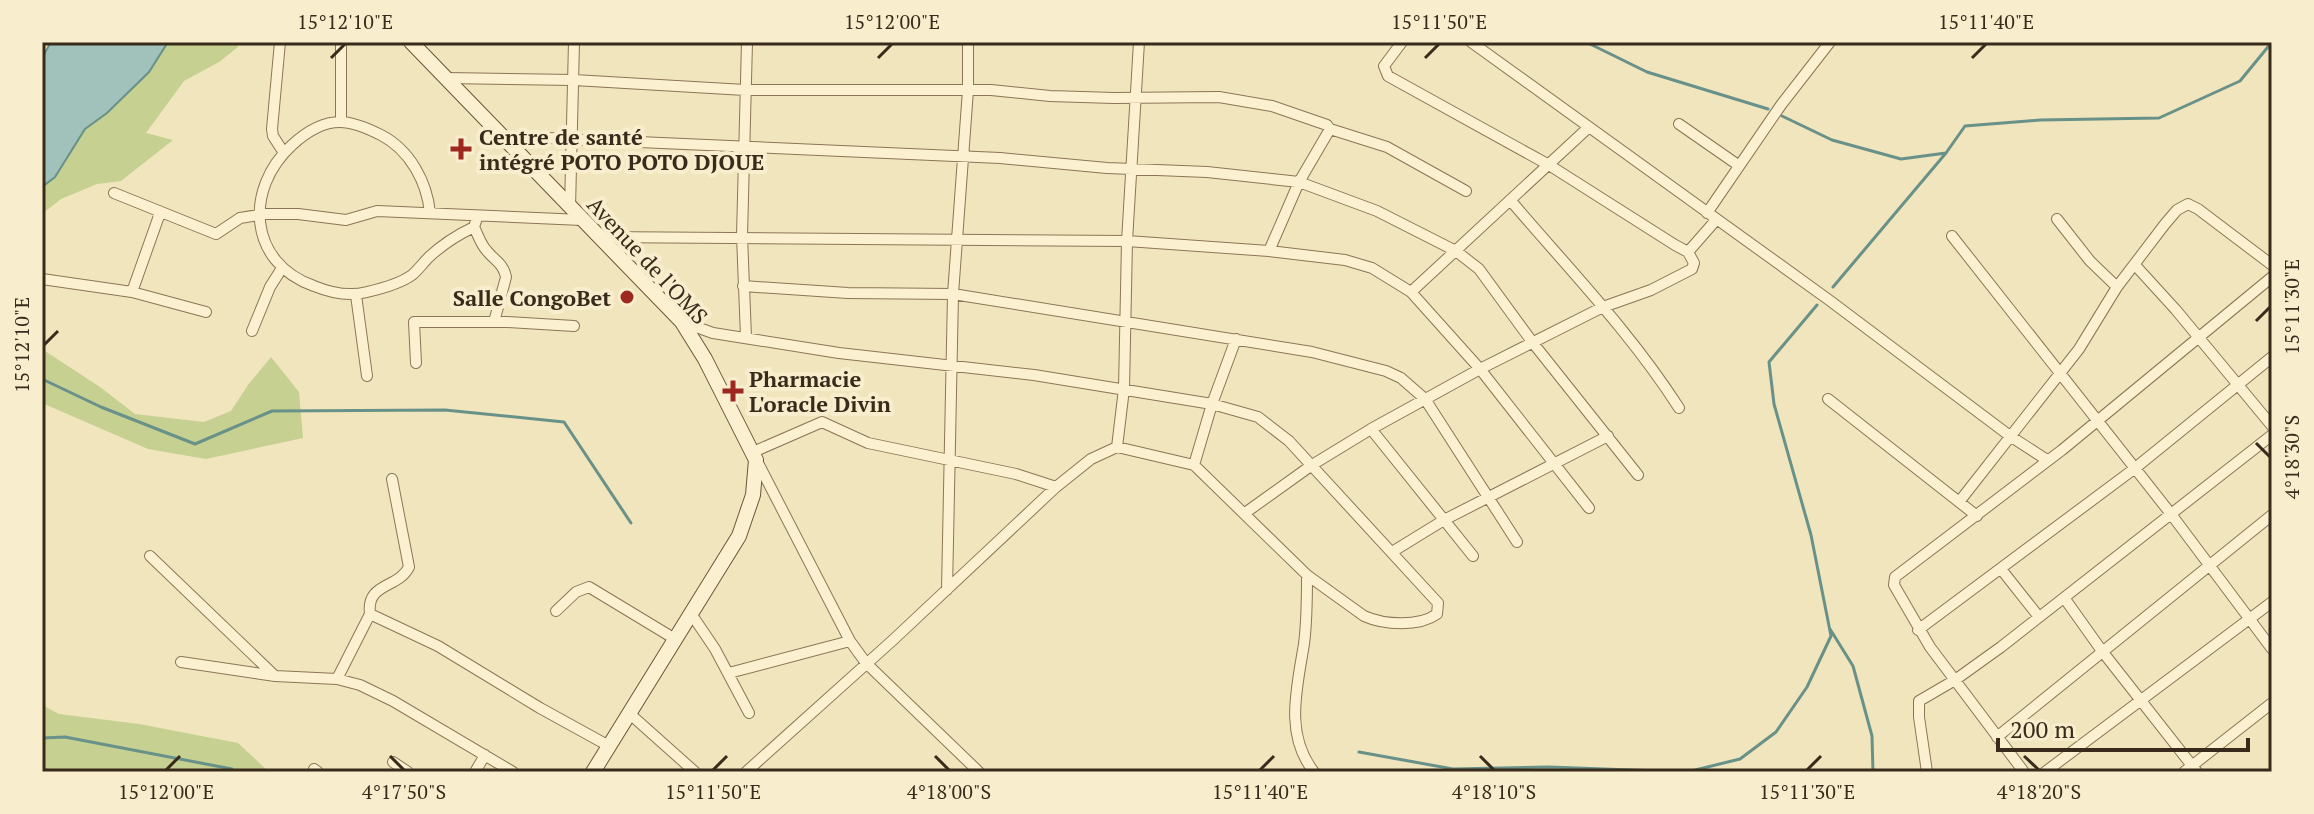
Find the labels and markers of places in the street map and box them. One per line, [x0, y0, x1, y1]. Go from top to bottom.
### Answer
place label: Centre de santé intégré POTO POTO DJOUE [479, 122, 764, 176]
marker: Centre de santé intégré POTO POTO DJOUE [450, 138, 472, 160]
place label: Salle CongoBet [453, 283, 611, 312]
marker: Salle CongoBet [618, 288, 636, 306]
place label: Pharmacie L'oracle Divin [749, 364, 891, 418]
marker: Pharmacie L'oracle Divin [724, 382, 742, 400]

